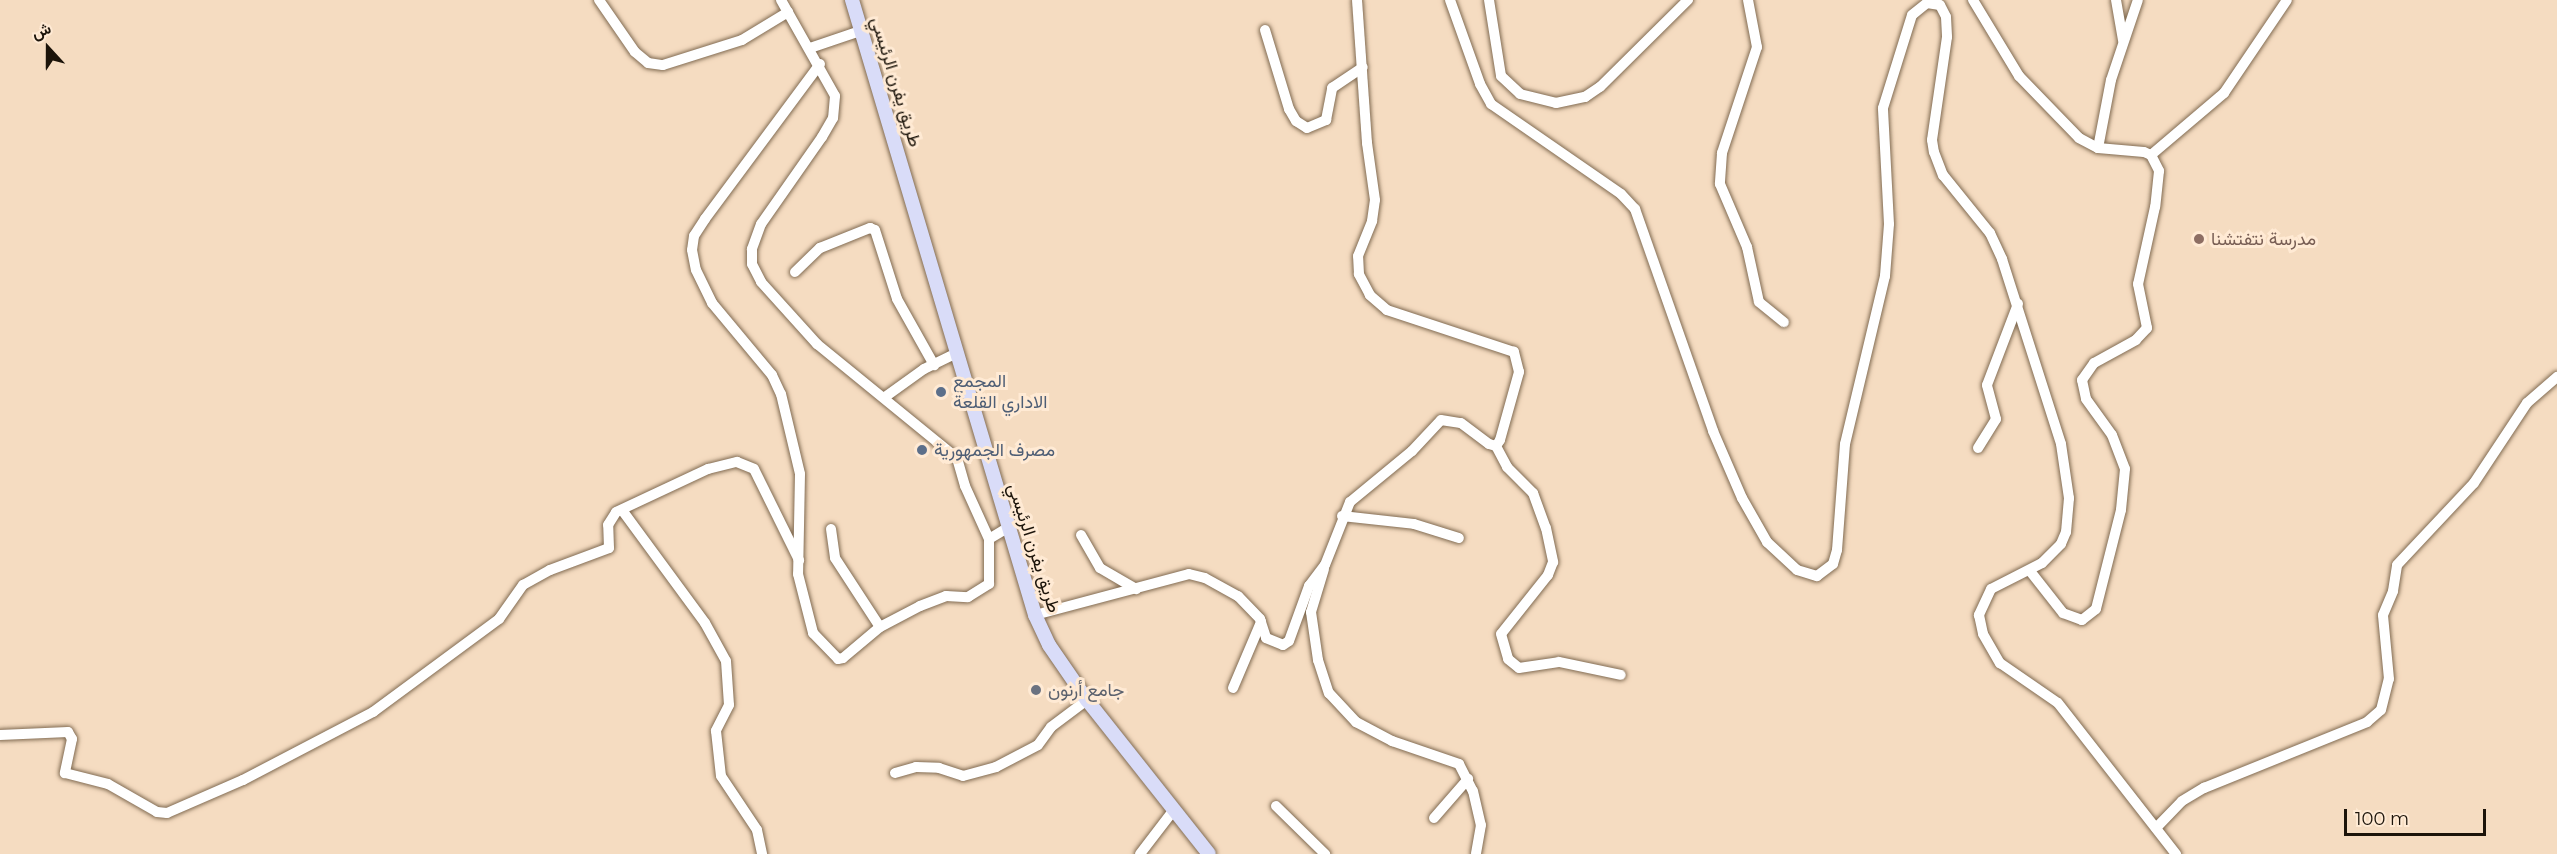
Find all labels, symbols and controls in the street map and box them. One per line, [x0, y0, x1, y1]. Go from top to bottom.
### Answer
street label: طريق يفرن الرئيسي [866, 14, 926, 150]
north arrow [18, 18, 78, 78]
text: ش [29, 18, 54, 43]
place label: مدرسة نتفتشنا [2211, 228, 2316, 250]
marker: مدرسة نتفتشنا [2192, 232, 2206, 246]
place label: المجمع الاداري القلعة [953, 371, 1047, 413]
marker: المجمع الاداري القلعة [934, 385, 948, 399]
place label: مصرف الجمهورية [934, 439, 1055, 461]
marker: مصرف الجمهورية [915, 443, 929, 457]
street label: طريق يفرن الرئيسي [1003, 481, 1065, 615]
place label: جامع أرنون [1048, 679, 1124, 701]
marker: جامع أرنون [1029, 683, 1043, 697]
scale bar [2347, 797, 2490, 835]
text: 100 m [2355, 808, 2409, 830]

